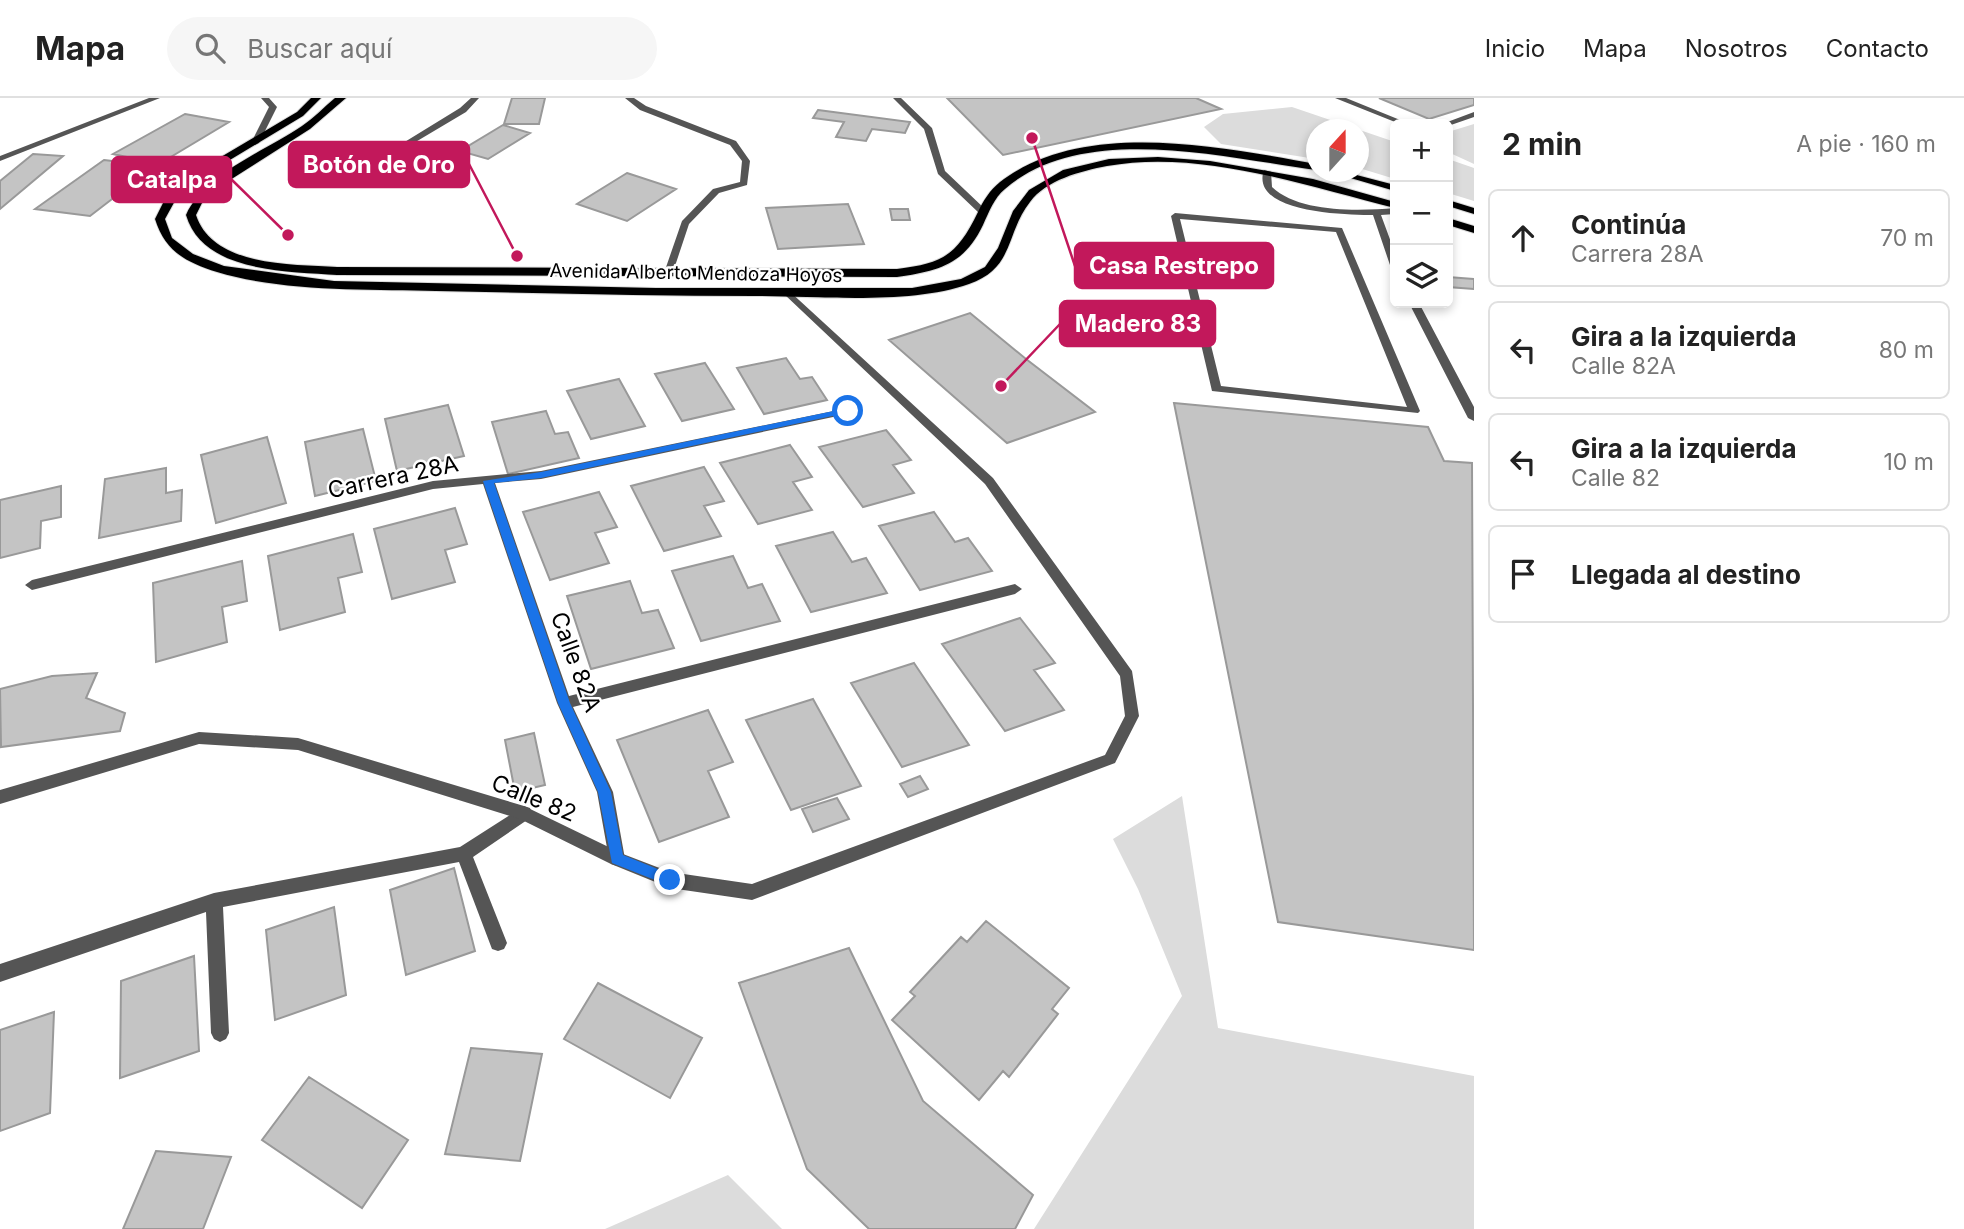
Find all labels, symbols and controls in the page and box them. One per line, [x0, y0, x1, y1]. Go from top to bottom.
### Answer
search box [167, 17, 657, 80]
text: Mapa [35, 28, 125, 68]
icon: search [191, 29, 229, 67]
text: Buscar aquí [247, 33, 392, 64]
text: Inicio [1485, 34, 1545, 63]
text: Mapa [1583, 34, 1647, 63]
text: Nosotros [1685, 34, 1788, 63]
text: Contacto [1826, 34, 1929, 63]
north arrow [1306, 119, 1369, 182]
map controls [1390, 119, 1453, 308]
button: + [1390, 119, 1453, 182]
text: 2 min [1502, 126, 1582, 162]
text: A pie · 160 m [1796, 130, 1936, 158]
callout: Botón de Oro [289, 142, 469, 187]
text: Botón de Oro [303, 150, 455, 179]
callout: Catalpa [112, 157, 231, 202]
text: Catalpa [127, 165, 217, 194]
button: − [1390, 182, 1453, 245]
text: Continúa [1571, 209, 1686, 240]
icon: ahead [1504, 219, 1542, 257]
text: 70 m [1880, 224, 1934, 252]
text: Carrera 28A [1571, 240, 1704, 268]
callout: Casa Restrepo [1075, 243, 1273, 288]
button: layers [1390, 245, 1453, 308]
text: Casa Restrepo [1089, 251, 1259, 280]
street label: Avenida Alberto Mendoza Hoyos [549, 259, 843, 287]
callout: Madero 83 [1060, 301, 1215, 346]
text: Madero 83 [1075, 309, 1201, 338]
text: Gira a la izquierda [1571, 321, 1797, 352]
icon: left [1504, 331, 1542, 369]
text: 80 m [1879, 336, 1934, 364]
text: Calle 82A [1571, 352, 1676, 380]
route start [832, 395, 863, 426]
text: Gira a la izquierda [1571, 433, 1797, 464]
icon: left [1504, 443, 1542, 481]
text: 10 m [1884, 448, 1934, 476]
street label: Carrera 28A [325, 449, 461, 504]
text: Calle 82 [1571, 464, 1660, 492]
icon: arrive [1504, 555, 1542, 593]
text: Llegada al destino [1571, 559, 1801, 590]
street label: Calle 82A [545, 608, 607, 716]
street label: Calle 82 [487, 768, 581, 828]
route end [654, 864, 685, 895]

